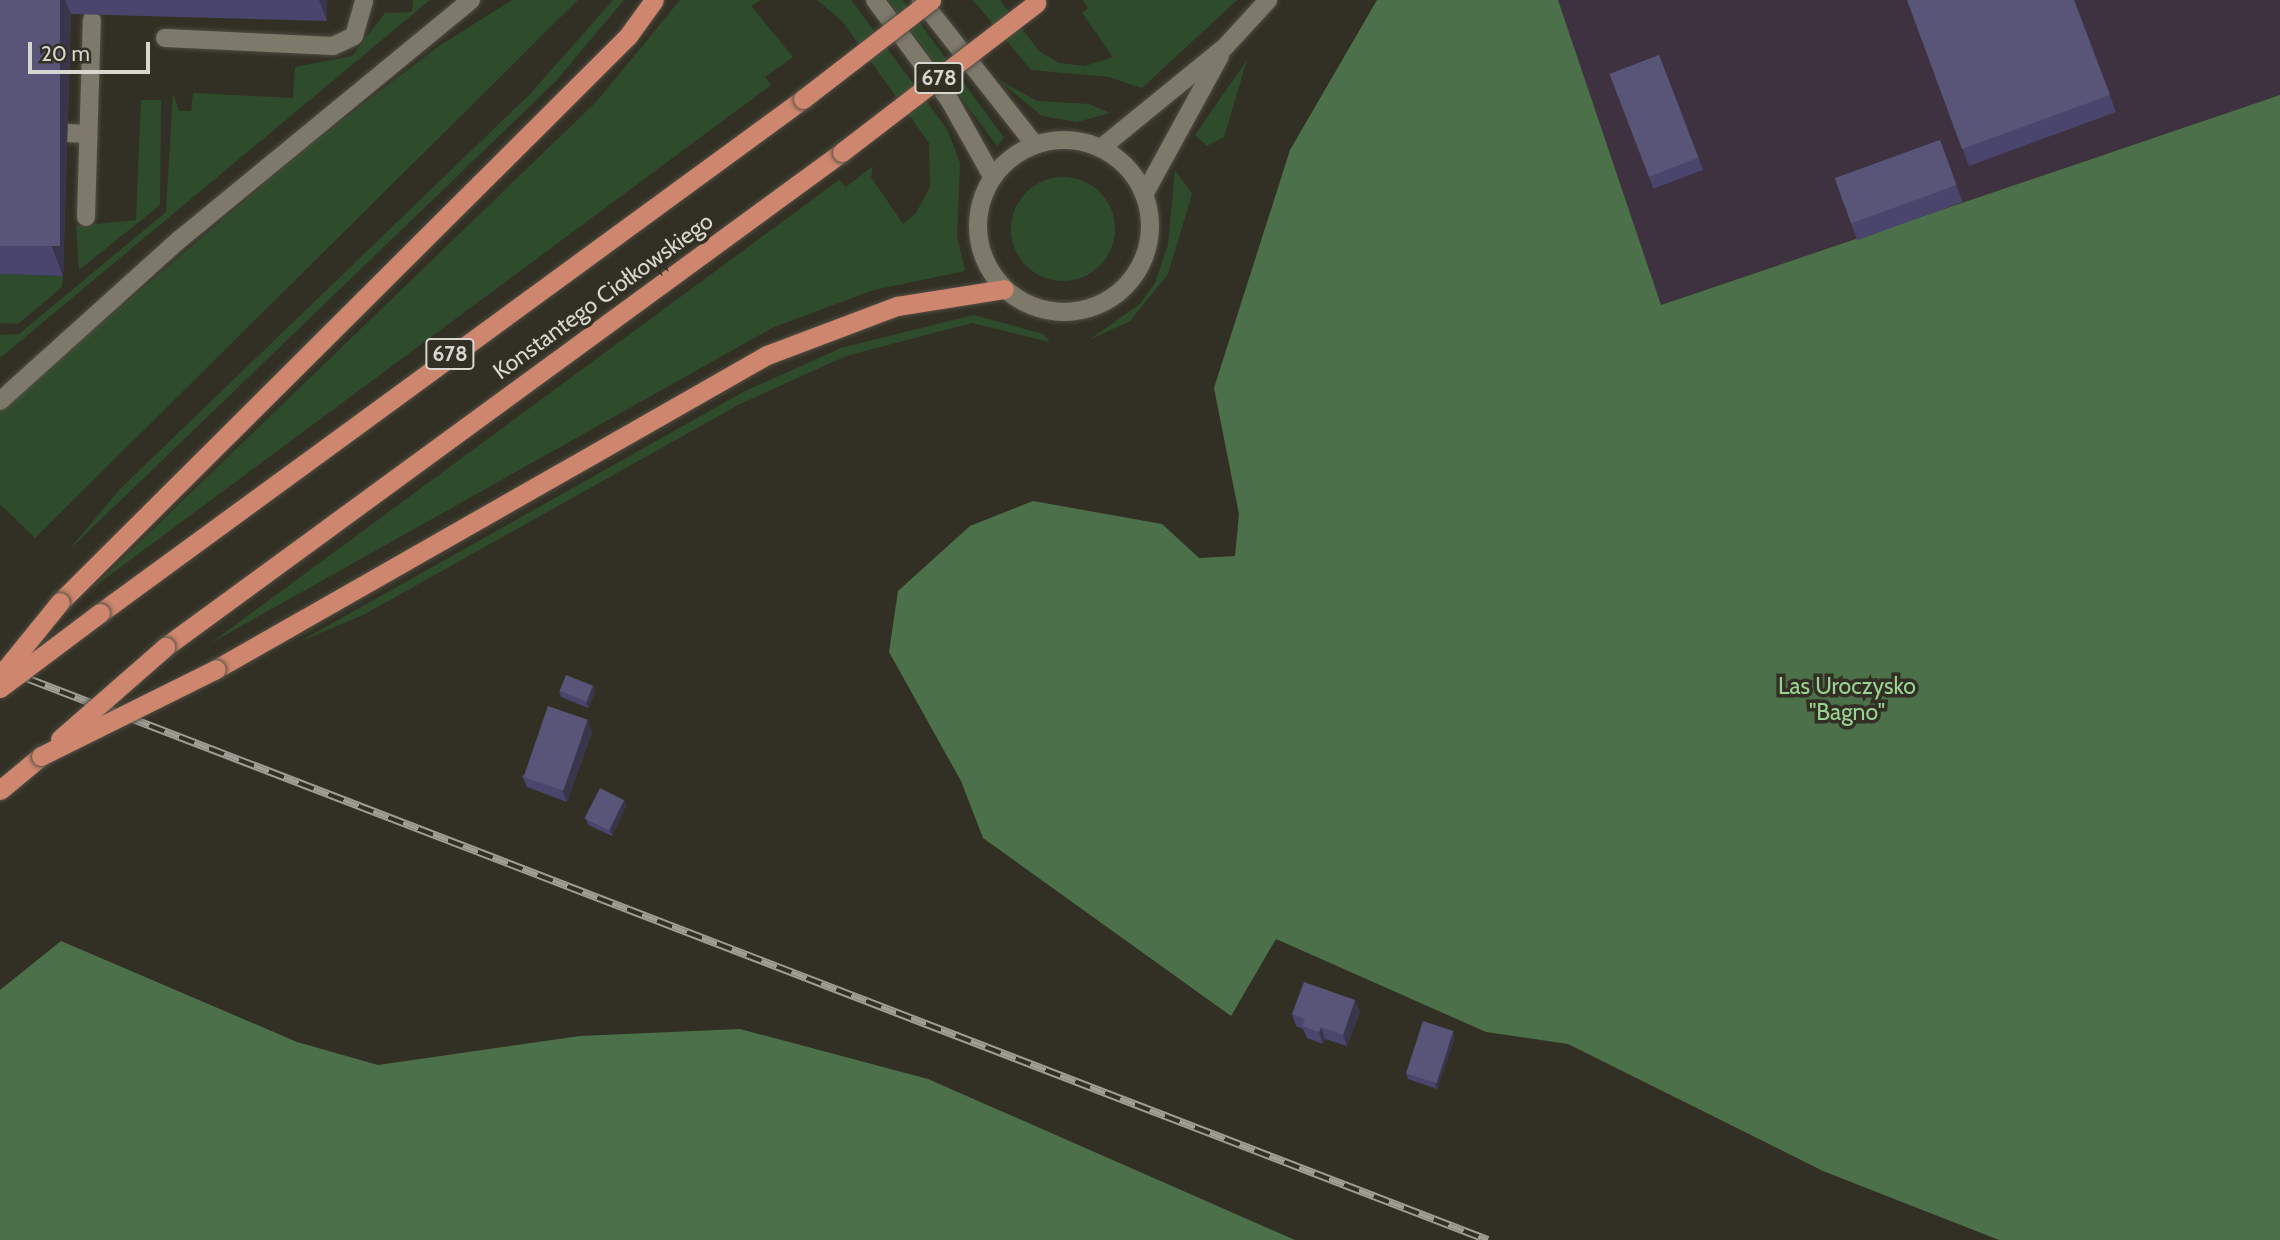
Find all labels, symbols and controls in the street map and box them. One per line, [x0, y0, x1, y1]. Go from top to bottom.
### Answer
scale bar [32, 28, 154, 72]
text: 20 m [41, 41, 90, 66]
road number: 678 [913, 60, 965, 96]
street label: Konstantego Ciołkowskiego [488, 207, 718, 385]
road number: 678 [424, 336, 476, 372]
park label: Las Uroczysko "Bagno" [1778, 672, 1916, 726]

